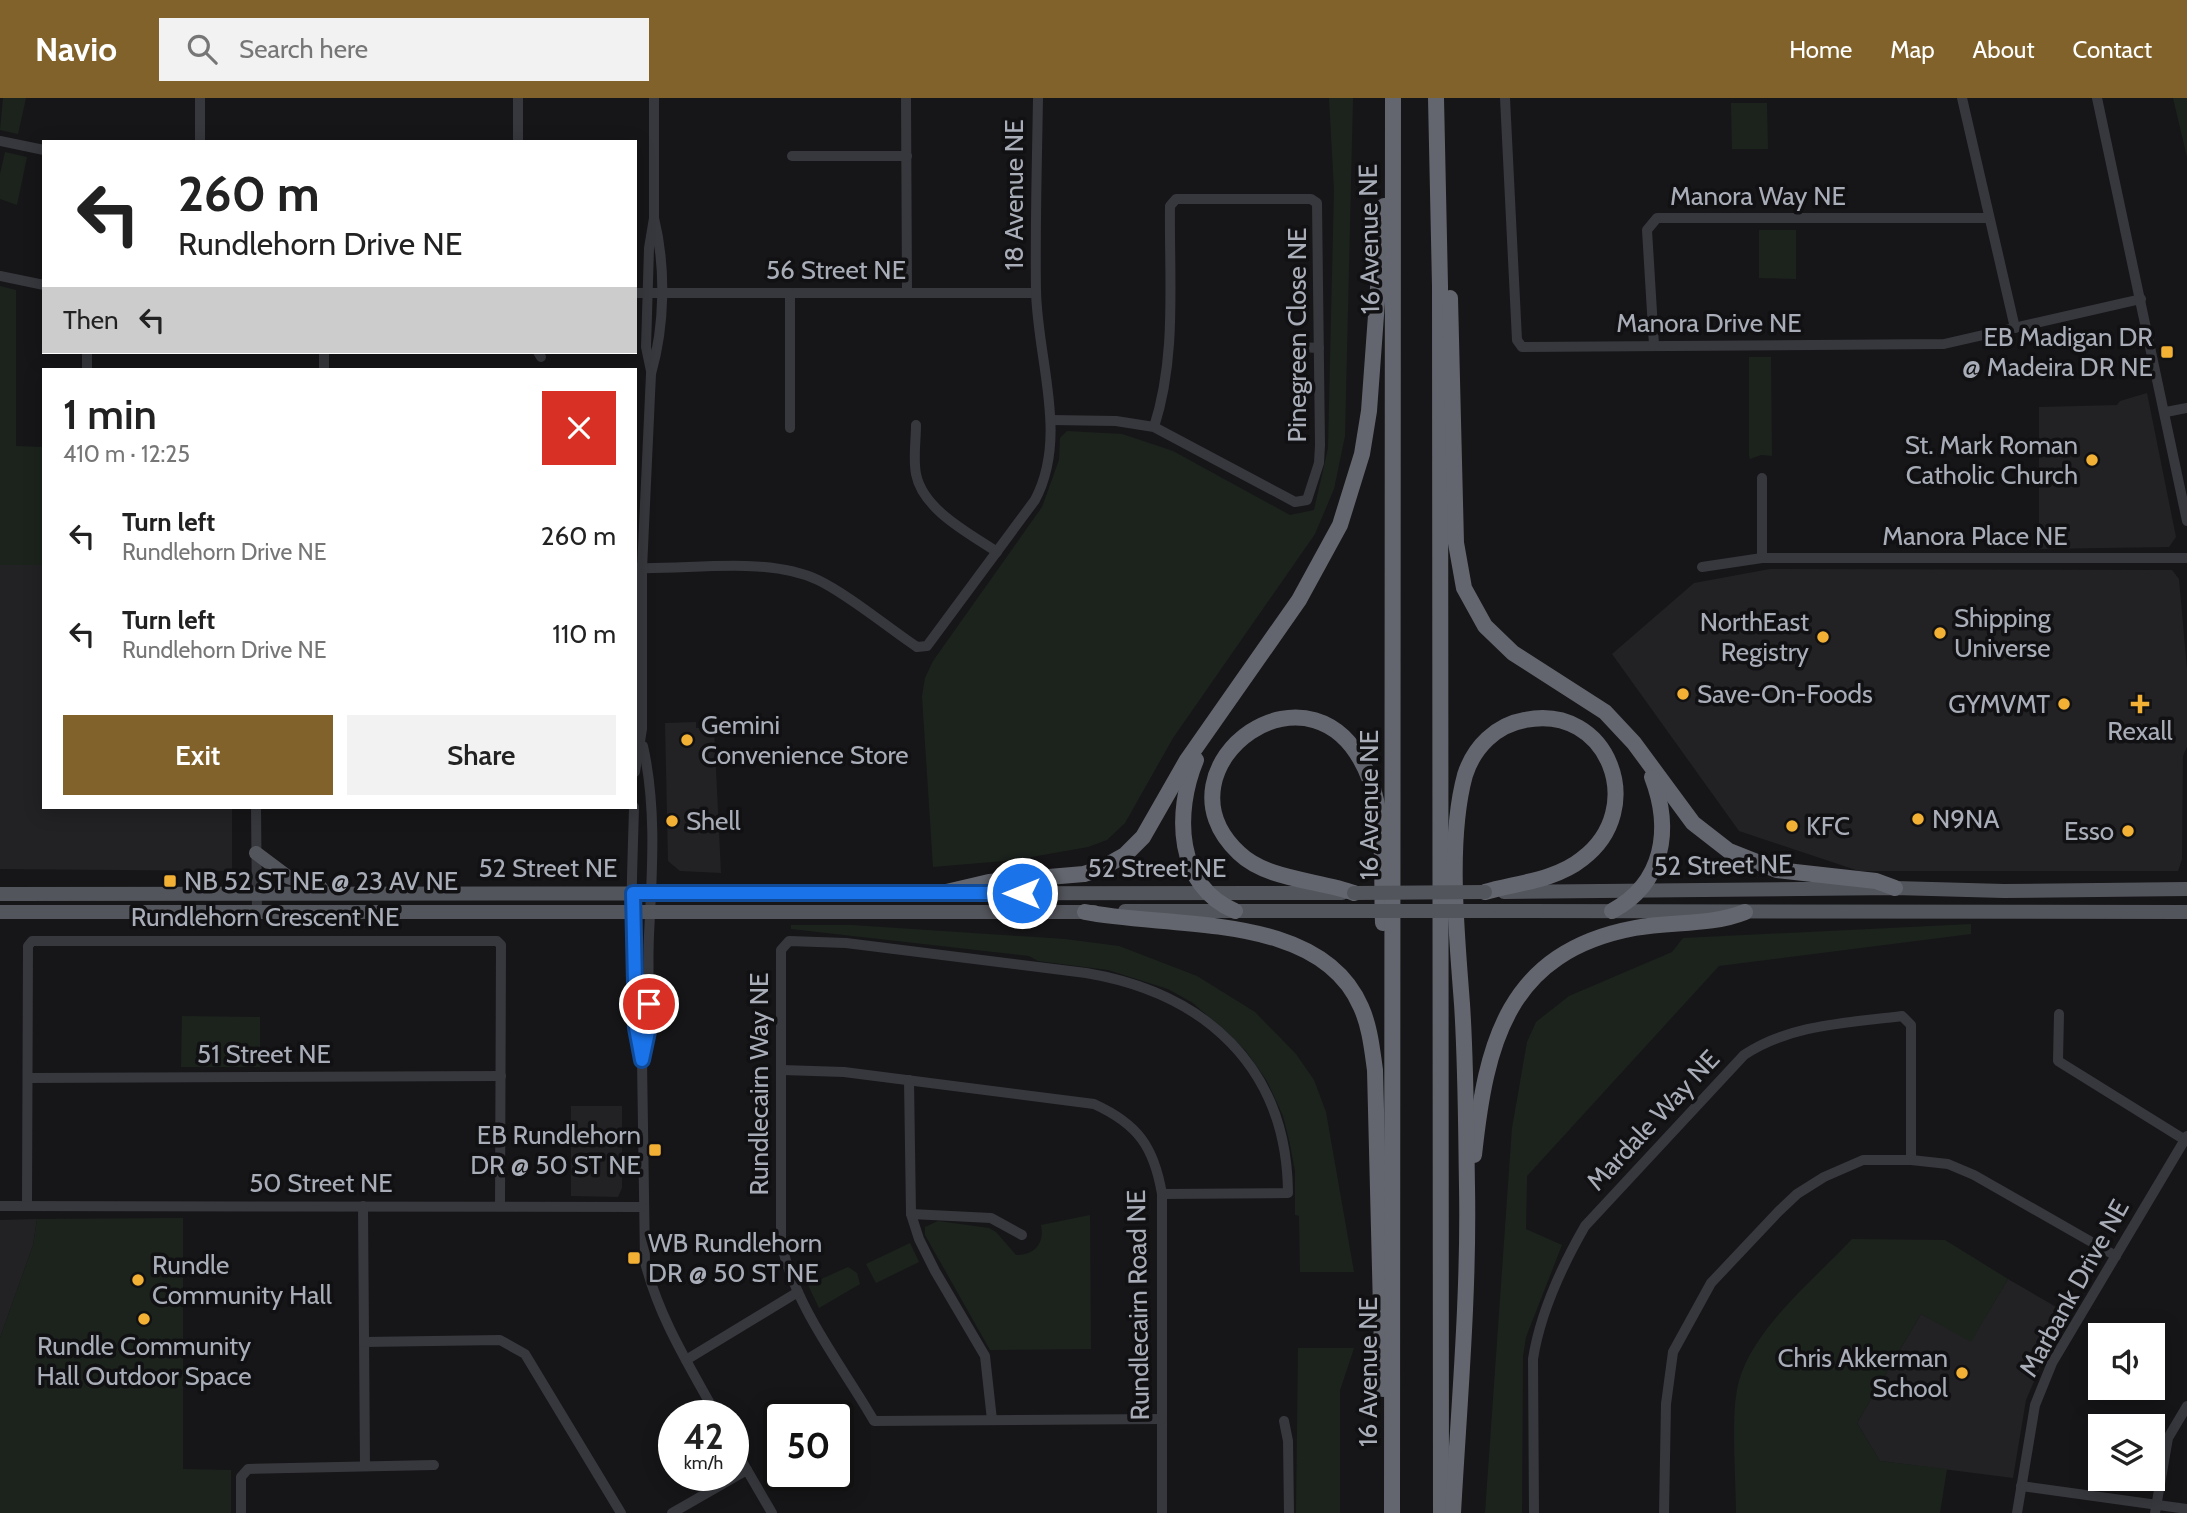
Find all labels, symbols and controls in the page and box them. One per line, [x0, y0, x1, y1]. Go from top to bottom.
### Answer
search box [159, 18, 649, 81]
text: Navio [35, 29, 117, 69]
icon: search [183, 30, 221, 68]
text: Search here [239, 33, 368, 65]
text: Home [1789, 35, 1852, 64]
text: Map [1890, 35, 1935, 64]
text: About [1973, 35, 2035, 64]
text: Contact [2073, 35, 2152, 64]
street label: 18 Avenue NE [998, 119, 1030, 271]
text: 260 m [178, 164, 320, 223]
street label: 16 Avenue NE [1352, 164, 1386, 314]
icon: left [63, 168, 154, 259]
street label: Manora Way NE [1670, 180, 1846, 212]
text: Rundlehorn Drive NE [178, 224, 462, 263]
street label: Pinegreen Close NE [1281, 228, 1313, 442]
street label: 56 Street NE [766, 254, 906, 286]
icon: left [133, 301, 171, 339]
text: Then [63, 304, 119, 336]
street label: Manora Drive NE [1616, 307, 1802, 339]
place label: EB Madigan DR @ Madeira DR NE [1962, 321, 2153, 383]
marker: EB Madigan DR @ Madeira DR NE [2159, 344, 2175, 360]
text: 1 min [63, 388, 157, 440]
button: close [542, 391, 616, 465]
place label: St. Mark Roman Catholic Church [1905, 429, 2078, 491]
text: 410 m · 12:25 [63, 440, 190, 468]
marker: St. Mark Roman Catholic Church [2084, 452, 2100, 468]
text: Turn left [122, 506, 215, 538]
icon: left [63, 517, 101, 555]
text: 260 m [541, 520, 616, 552]
street label: Manora Place NE [1882, 520, 2068, 552]
text: Rundlehorn Drive NE [122, 538, 326, 566]
place label: Shipping Universe [1954, 602, 2052, 664]
text: Turn left [122, 604, 215, 636]
place label: NorthEast Registry [1700, 606, 1809, 668]
icon: left [63, 615, 101, 653]
text: 110 m [552, 618, 616, 650]
marker: Shipping Universe [1932, 625, 1948, 641]
marker: NorthEast Registry [1815, 629, 1831, 645]
text: Rundlehorn Drive NE [122, 636, 326, 664]
place label: Save-On-Foods [1697, 678, 1873, 710]
marker: Save-On-Foods [1675, 686, 1691, 702]
place label: GYMVMT [1948, 688, 2050, 720]
marker: GYMVMT [2056, 696, 2072, 712]
marker: Rexall [2132, 696, 2148, 712]
place label: Gemini Convenience Store [701, 709, 909, 771]
button: Exit [63, 715, 333, 795]
button: Share [347, 715, 616, 795]
place label: Rexall [2107, 715, 2173, 747]
street label: 16 Avenue NE [1353, 730, 1385, 880]
marker: Gemini Convenience Store [679, 732, 695, 748]
place label: N9NA [1932, 803, 1999, 835]
place label: Shell [686, 805, 741, 837]
place label: KFC [1806, 810, 1850, 842]
marker: N9NA [1910, 811, 1926, 827]
marker: Shell [664, 813, 680, 829]
place label: Esso [2064, 815, 2114, 847]
marker: KFC [1784, 818, 1800, 834]
marker: Esso [2120, 823, 2136, 839]
street label: 52 Street NE [1653, 848, 1793, 882]
street label: 52 Street NE [479, 852, 617, 884]
street label: 52 Street NE [1088, 852, 1226, 884]
position arrow [985, 856, 1059, 930]
place label: NB 52 ST NE @ 23 AV NE [184, 865, 458, 897]
marker: NB 52 ST NE @ 23 AV NE [162, 873, 178, 889]
street label: Rundlehorn Crescent NE [131, 901, 399, 933]
street label: Rundlecairn Way NE [743, 973, 775, 1195]
pin [619, 974, 679, 1034]
icon: arrive [630, 985, 668, 1023]
street label: 51 Street NE [197, 1038, 331, 1070]
street label: Mardale Way NE [1580, 1043, 1726, 1197]
place label: EB Rundlehorn DR @ 50 ST NE [470, 1119, 641, 1181]
marker: EB Rundlehorn DR @ 50 ST NE [647, 1142, 663, 1158]
street label: 50 Street NE [249, 1167, 393, 1199]
street label: Rundlecairn Road NE [1120, 1189, 1156, 1421]
street label: Marbank Drive NE [2012, 1194, 2136, 1382]
place label: WB Rundlehorn DR @ 50 ST NE [648, 1227, 822, 1289]
place label: Rundle Community Hall [152, 1249, 332, 1311]
marker: WB Rundlehorn DR @ 50 ST NE [626, 1250, 642, 1266]
marker: Rundle Community Hall [130, 1272, 146, 1288]
street label: 16 Avenue NE [1352, 1297, 1384, 1447]
marker: Rundle Community Hall Outdoor Space [136, 1311, 152, 1327]
map controls [2088, 1323, 2165, 1491]
button: sound [2088, 1323, 2165, 1400]
place label: Rundle Community Hall Outdoor Space [37, 1330, 251, 1392]
place label: Chris Akkerman School [1777, 1342, 1948, 1404]
marker: Chris Akkerman School [1954, 1365, 1970, 1381]
speed limit sign: 50 [763, 1400, 854, 1491]
button: layers [2088, 1414, 2165, 1491]
text: 42 [683, 1415, 724, 1458]
text: km/h [684, 1452, 723, 1474]

